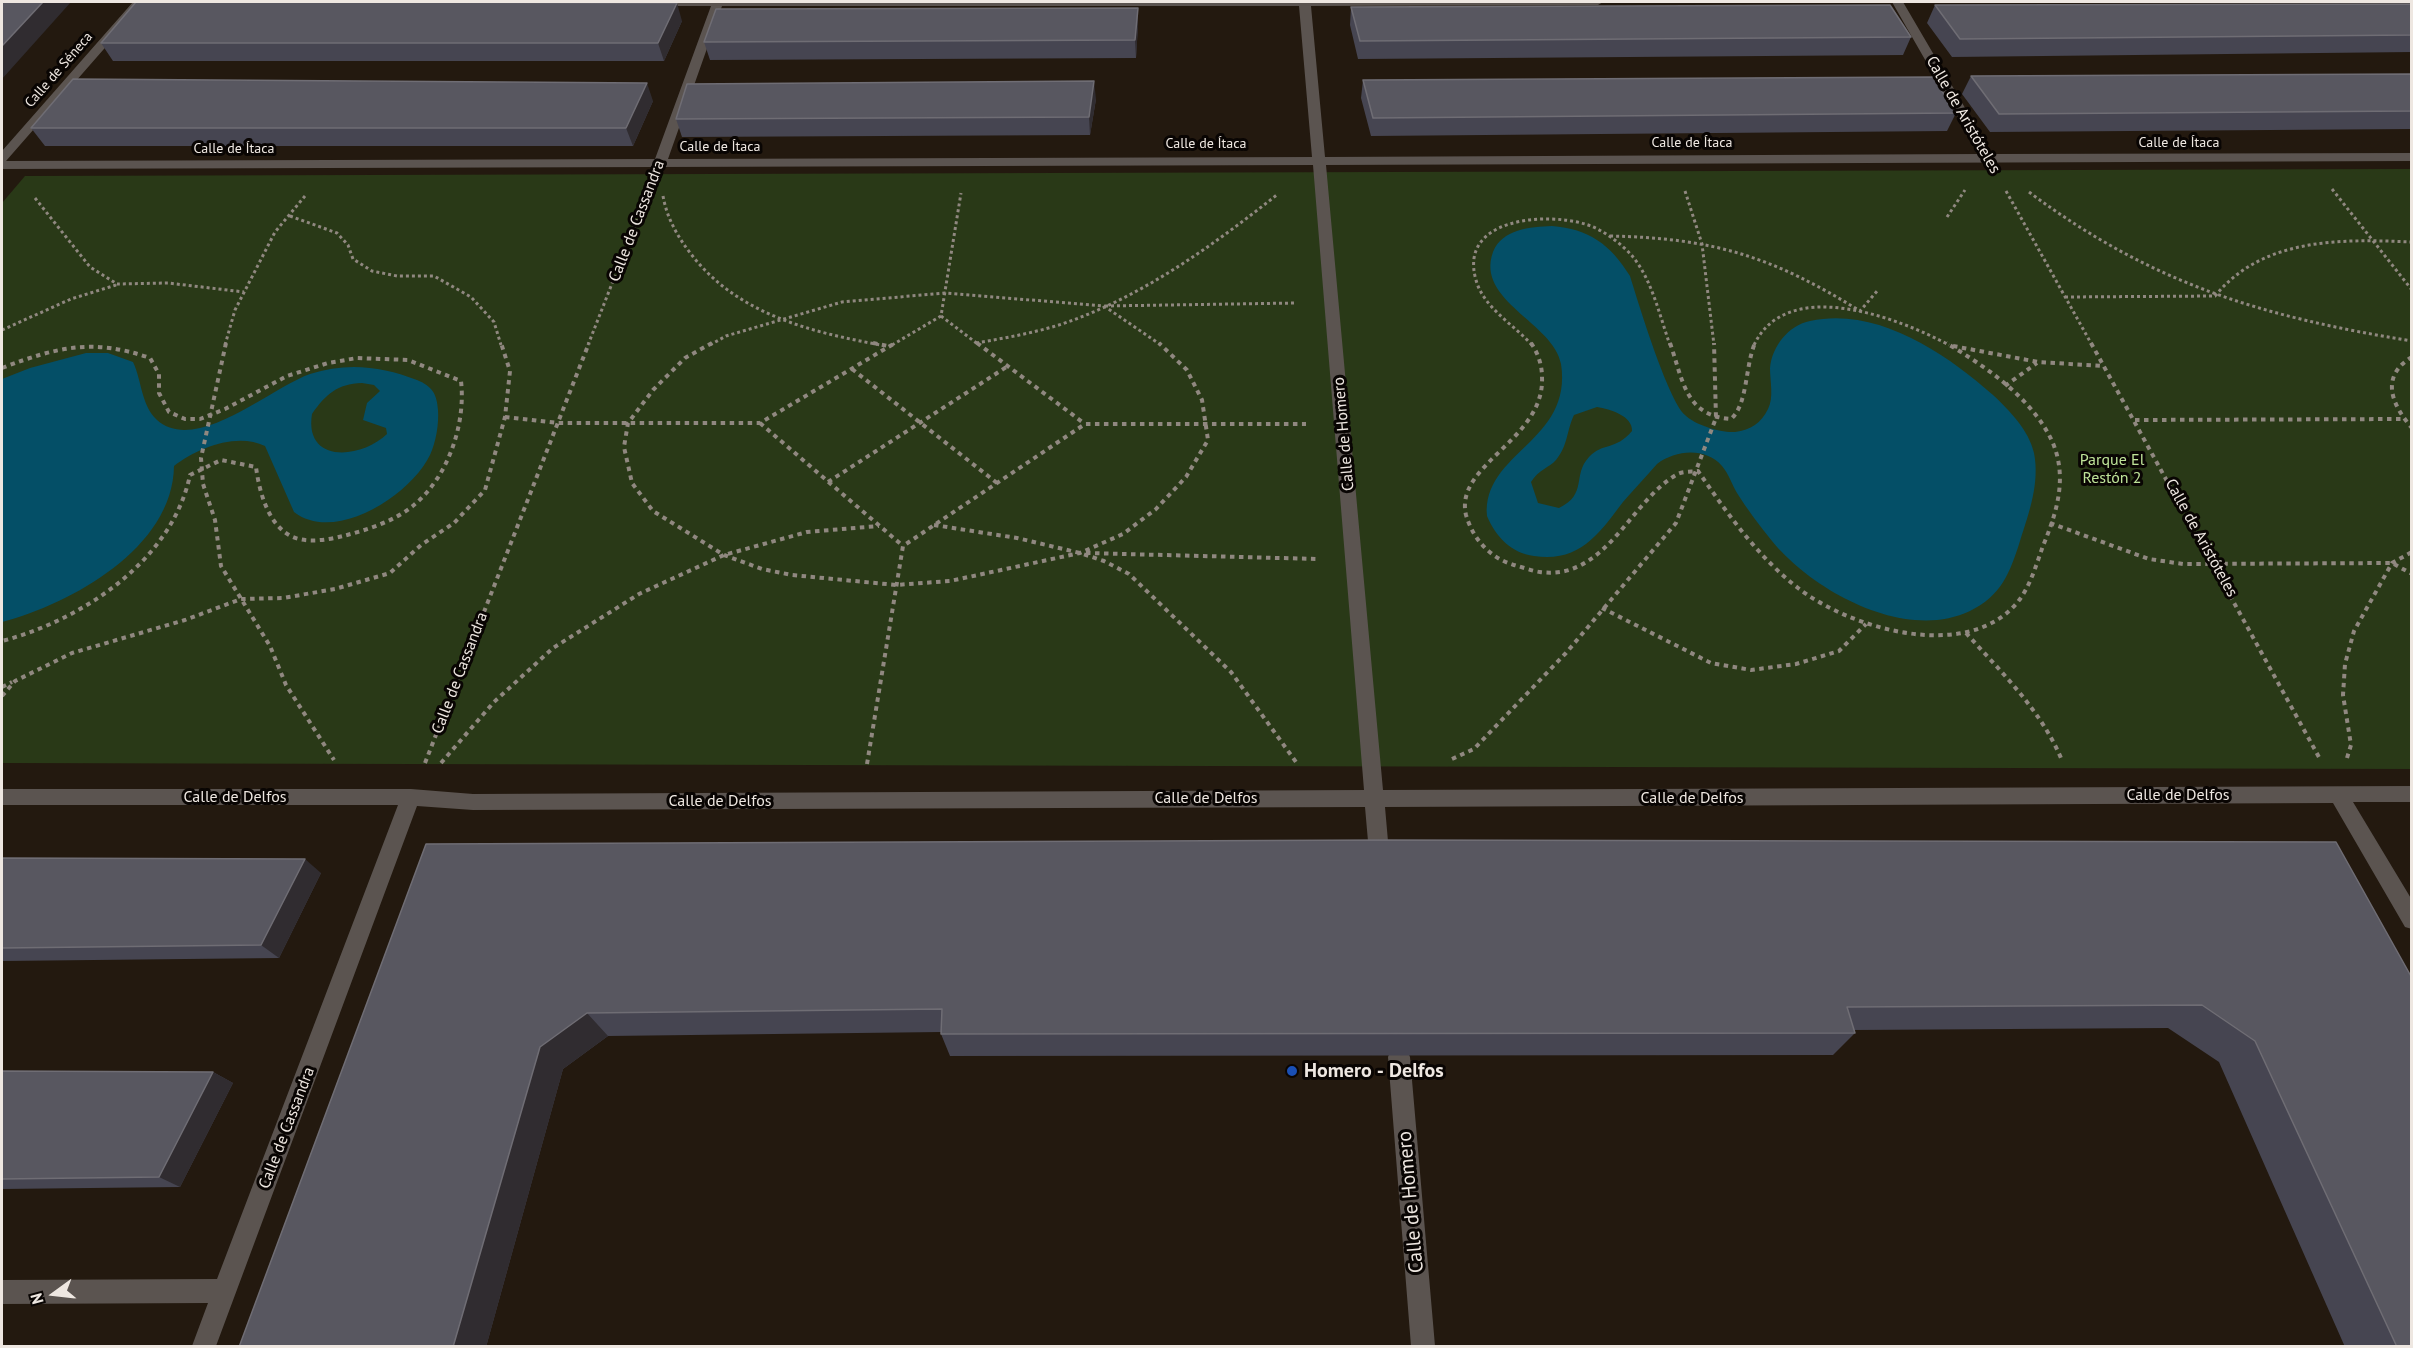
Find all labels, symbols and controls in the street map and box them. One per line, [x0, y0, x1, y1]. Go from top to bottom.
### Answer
street label: Calle de Séneca [22, 29, 96, 111]
street label: Calle de Aristóteles [1922, 53, 2004, 177]
street label: Calle de Ítaca [1651, 135, 1733, 151]
street label: Calle de Ítaca [2138, 135, 2220, 151]
street label: Calle de Ítaca [1165, 136, 1247, 152]
street label: Calle de Ítaca [679, 139, 761, 155]
street label: Calle de Ítaca [193, 141, 275, 157]
street label: Calle de Cassandra [605, 158, 669, 284]
street label: Calle de Homero [1329, 376, 1359, 492]
park label: Parque El Restón 2 [2080, 450, 2144, 488]
street label: Calle de Aristóteles [2161, 476, 2241, 600]
street label: Calle de Cassandra [428, 610, 492, 736]
street label: Calle de Delfos [2126, 785, 2230, 805]
street label: Calle de Delfos [183, 787, 287, 807]
street label: Calle de Delfos [1154, 788, 1258, 808]
street label: Calle de Delfos [1640, 788, 1744, 808]
street label: Calle de Delfos [668, 791, 772, 811]
place label: Homero - Delfos [1304, 1059, 1444, 1083]
marker: Homero - Delfos [1285, 1064, 1299, 1078]
street label: Calle de Cassandra [255, 1065, 319, 1191]
street label: Calle de Homero [1393, 1130, 1429, 1274]
north arrow [24, 1264, 84, 1324]
text: N [26, 1291, 48, 1306]

